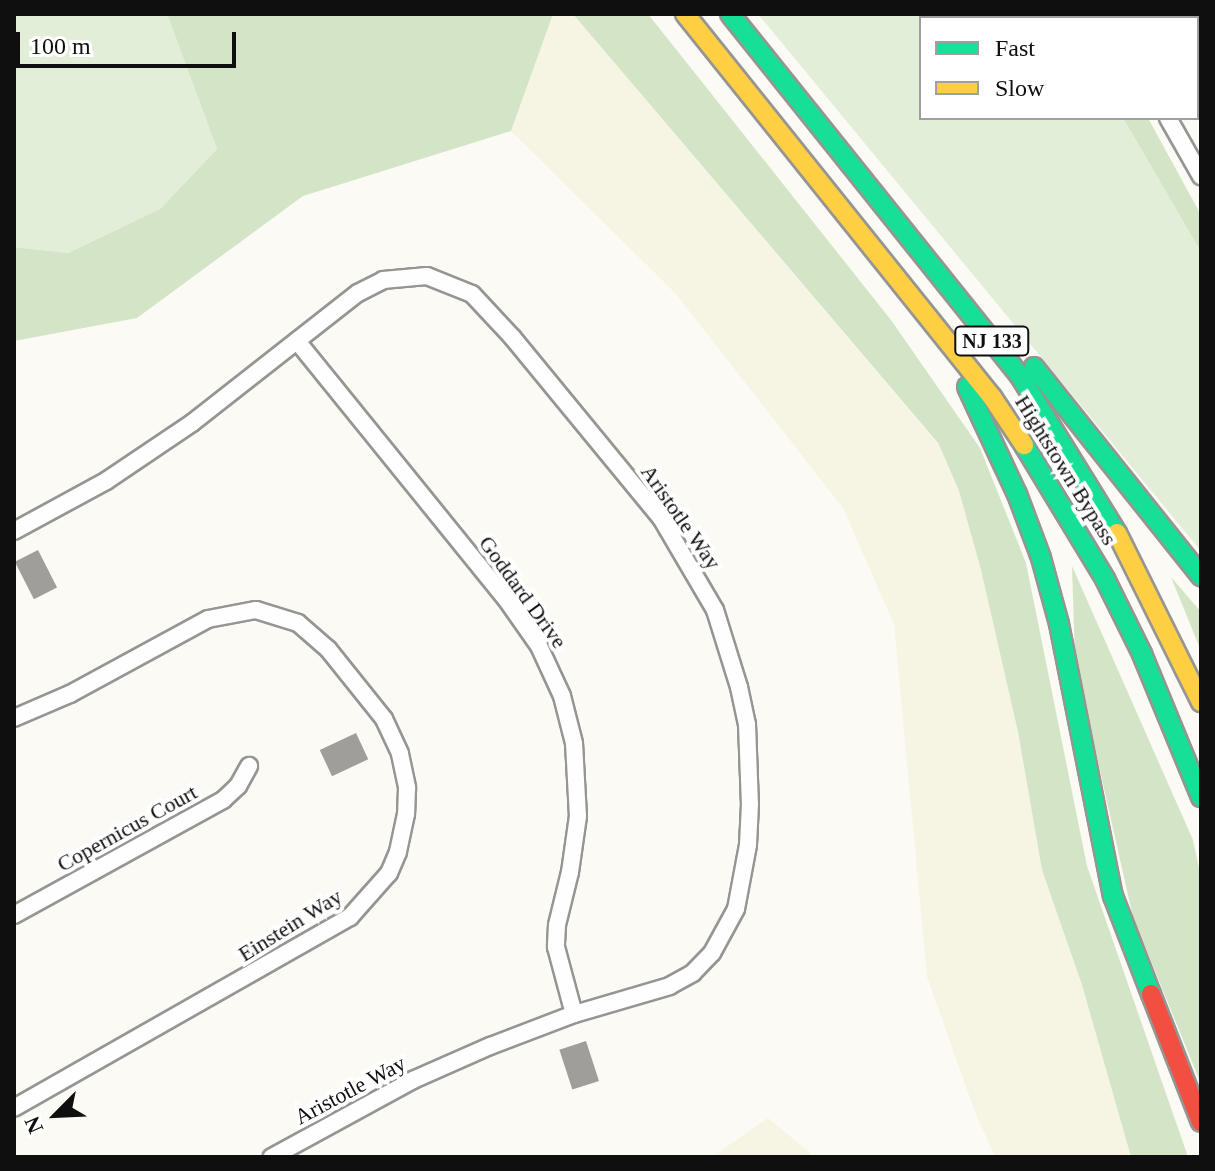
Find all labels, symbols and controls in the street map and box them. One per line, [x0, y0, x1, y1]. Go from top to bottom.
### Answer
scale bar [20, 16, 240, 66]
legend [919, 16, 1199, 120]
text: 100 m [30, 33, 91, 59]
text: Fast [995, 35, 1035, 61]
text: Slow [995, 75, 1044, 101]
road number: NJ 133 [954, 325, 1030, 357]
street label: Hightstown Bypass [1009, 390, 1123, 550]
street label: Aristotle Way [635, 459, 727, 575]
street label: Goddard Drive [473, 531, 573, 653]
street label: Copernicus Court [52, 779, 202, 877]
street label: Einstein Way [233, 883, 347, 967]
street label: Aristotle Way [290, 1050, 410, 1130]
north arrow [16, 1075, 96, 1155]
text: N [19, 1113, 48, 1137]

